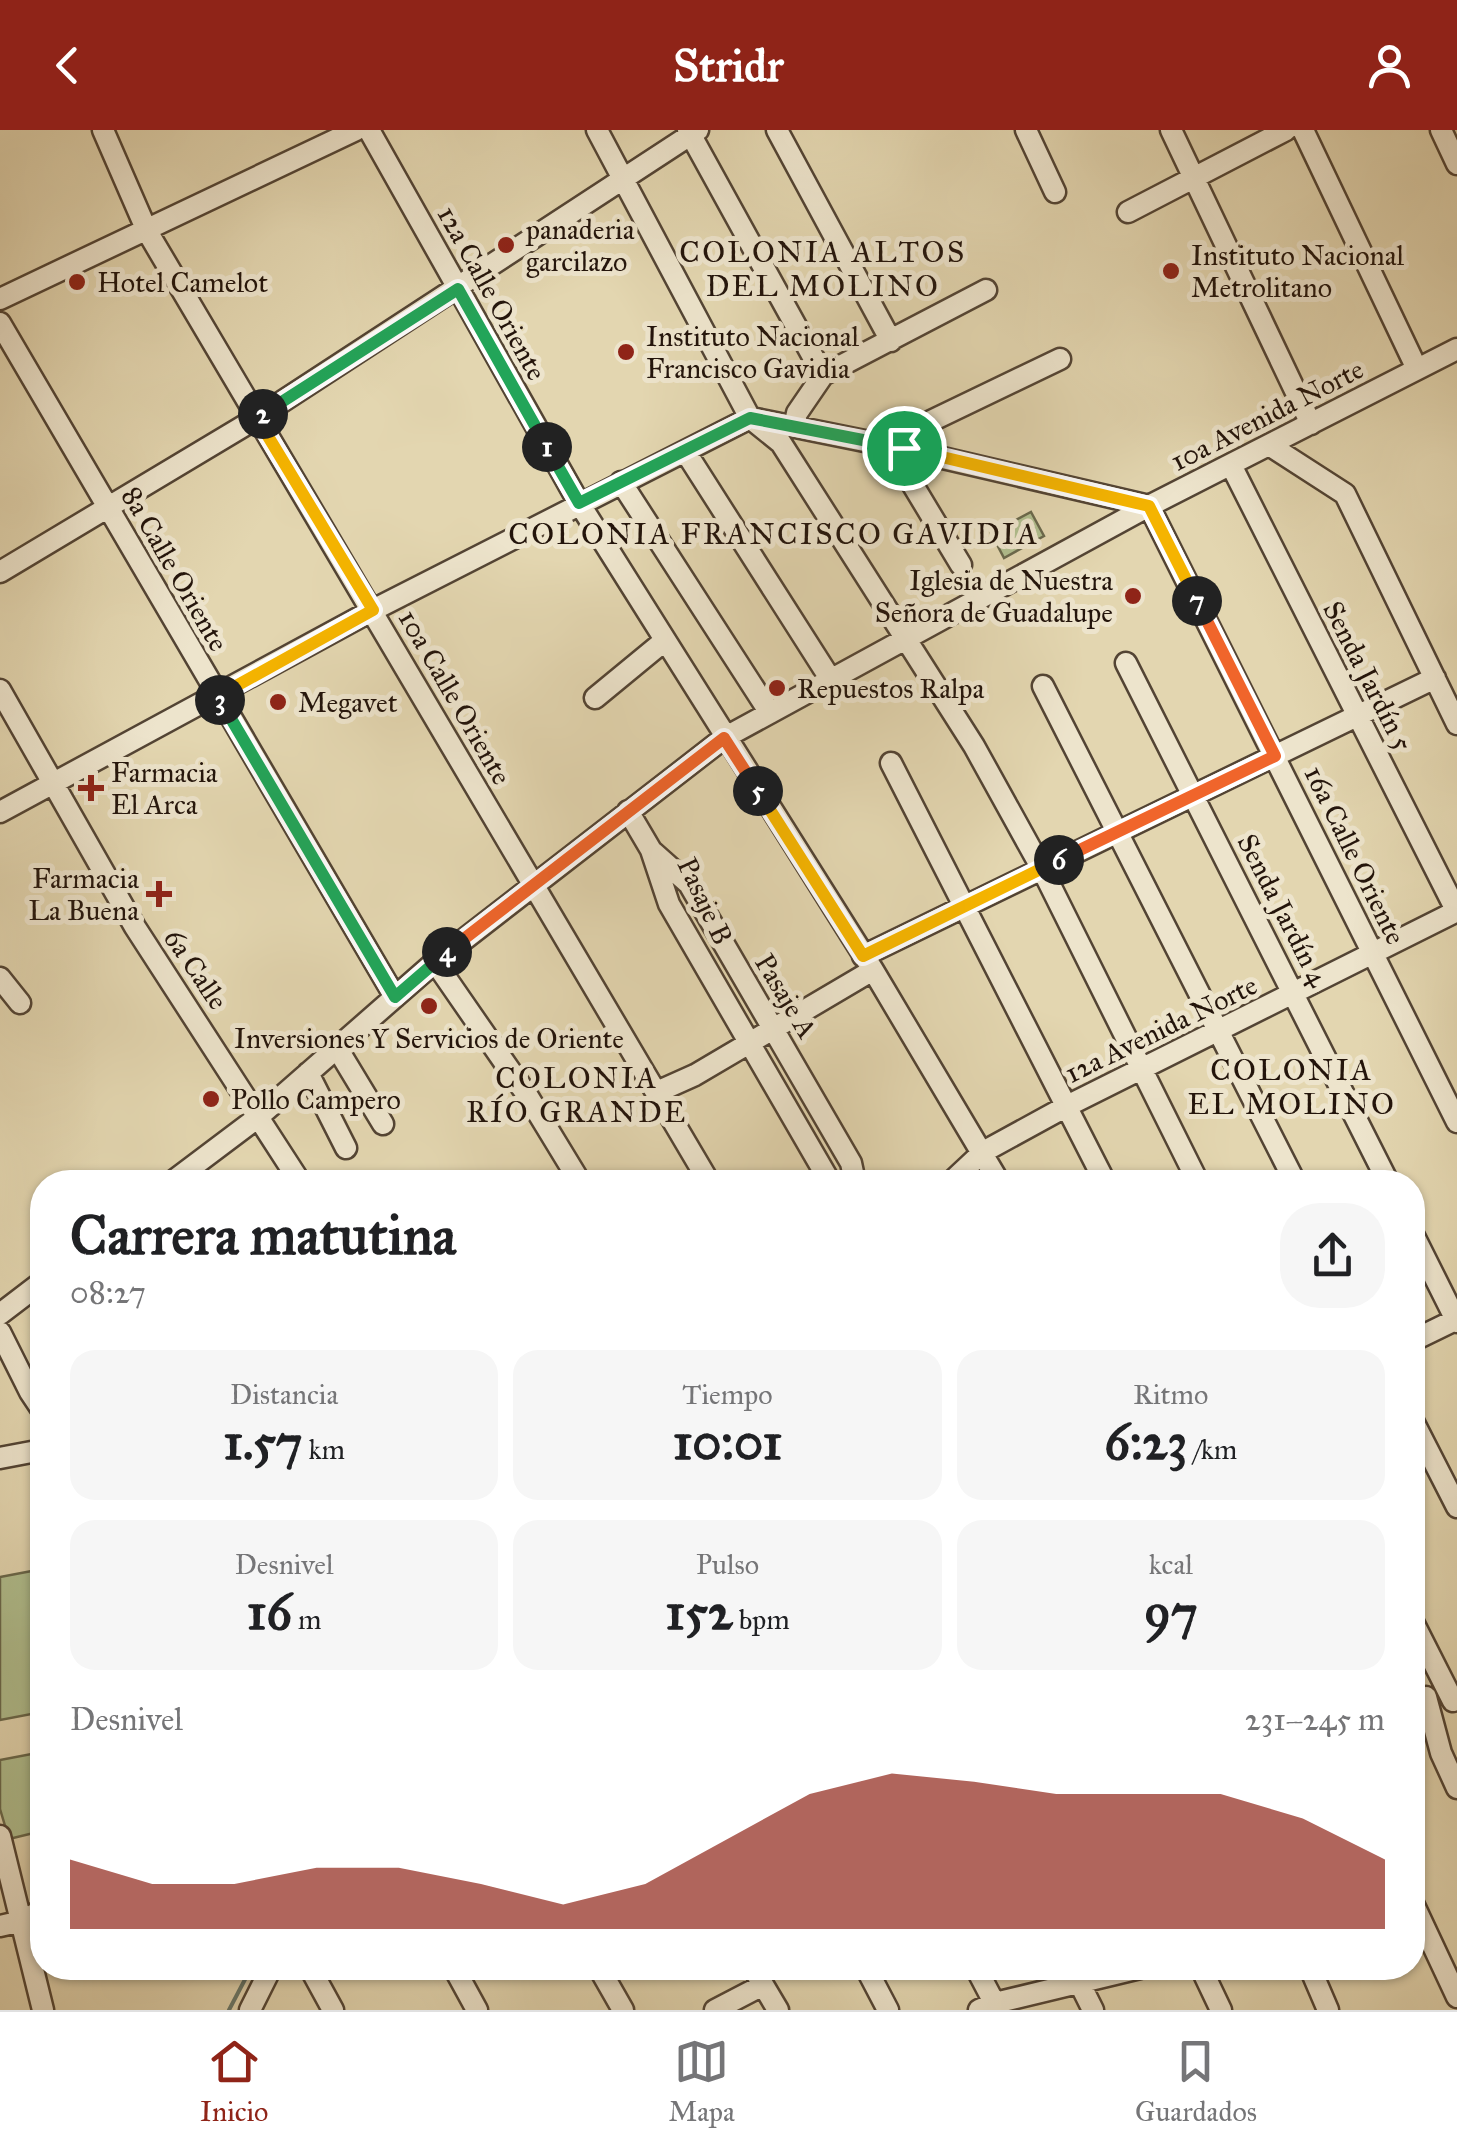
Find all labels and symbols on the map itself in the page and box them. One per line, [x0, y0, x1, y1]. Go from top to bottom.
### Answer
street label: 12a Calle Oriente [430, 200, 554, 386]
place label: panaderia garcilazo [525, 212, 635, 279]
marker: panaderia garcilazo [495, 234, 517, 256]
district label: COLONIA ALTOS DEL MOLINO [679, 234, 967, 304]
place label: Instituto Nacional Metrolitano [1191, 238, 1405, 305]
marker: Instituto Nacional Metrolitano [1160, 260, 1182, 282]
place label: Hotel Camelot [97, 265, 268, 300]
marker: Hotel Camelot [66, 271, 88, 293]
place label: Instituto Nacional Francisco Gavidia [646, 319, 860, 386]
marker: Instituto Nacional Francisco Gavidia [615, 341, 637, 363]
street label: 10a Avenida Norte [1165, 351, 1369, 479]
pin: 2 [238, 389, 288, 439]
pin [862, 406, 947, 491]
pin: 1 [522, 422, 572, 472]
street label: 8a Calle Oriente [114, 481, 236, 657]
district label: COLONIA FRANCISCO GAVIDIA [508, 516, 1040, 552]
place label: Iglesia de Nuestra Señora de Guadalupe [875, 563, 1113, 630]
pin: 7 [1172, 576, 1222, 626]
marker: Iglesia de Nuestra Señora de Guadalupe [1122, 585, 1144, 607]
street label: Senda Jardín 5 [1315, 595, 1421, 757]
street label: 10a Calle Oriente [391, 603, 519, 791]
place label: Repuestos Ralpa [797, 671, 985, 706]
pin: 3 [195, 675, 245, 725]
marker: Repuestos Ralpa [766, 677, 788, 699]
place label: Megavet [298, 685, 398, 720]
marker: Megavet [267, 691, 289, 713]
place label: Farmacia El Arca [111, 755, 218, 822]
street label: 16a Calle Oriente [1297, 760, 1413, 950]
pin: 5 [733, 766, 783, 816]
marker: Farmacia El Arca [80, 777, 102, 799]
street label: Senda Jardín 4 [1230, 828, 1337, 993]
pin: 6 [1034, 835, 1084, 885]
street label: Pasaje B [670, 852, 740, 950]
place label: Farmacia La Buena [28, 861, 139, 928]
marker: Farmacia La Buena [148, 883, 170, 905]
street label: 6a Calle [156, 922, 236, 1016]
pin: 4 [422, 927, 472, 977]
street label: Pasaje A [747, 947, 825, 1045]
street label: 12a Avenida Norte [1059, 967, 1263, 1091]
marker: Inversiones Y Servicios de Oriente [418, 995, 440, 1017]
place label: Inversiones Y Servicios de Oriente [234, 1021, 624, 1056]
district label: COLONIA EL MOLINO [1188, 1052, 1396, 1122]
district label: COLONIA RÍO GRANDE [466, 1060, 688, 1130]
place label: Pollo Campero [231, 1082, 401, 1117]
marker: Pollo Campero [200, 1088, 222, 1110]

